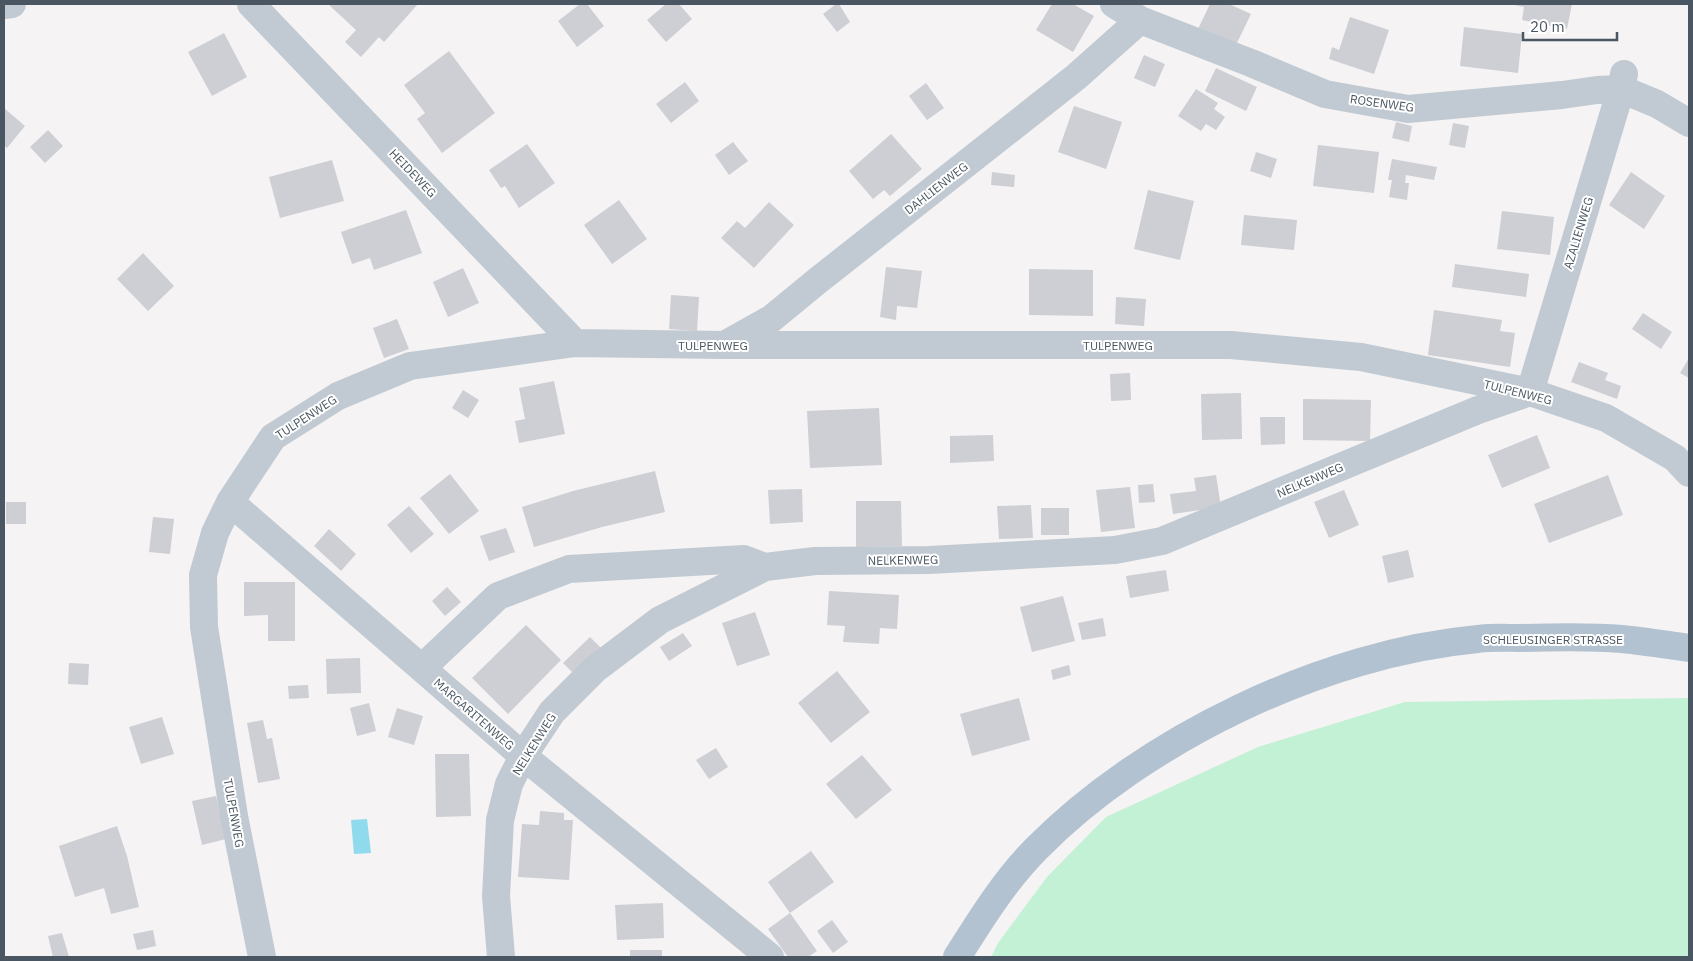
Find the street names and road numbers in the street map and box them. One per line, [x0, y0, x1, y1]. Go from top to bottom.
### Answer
street label: ROSENWEG [1349, 91, 1415, 115]
street label: HEIDEWEG [386, 146, 440, 200]
street label: DAHLIENWEG [901, 159, 971, 217]
street label: AZALIENWEG [1560, 195, 1596, 271]
street label: TULPENWEG [678, 338, 748, 353]
street label: TULPENWEG [1083, 338, 1153, 353]
street label: TULPENWEG [1482, 376, 1554, 408]
street label: TULPENWEG [273, 392, 339, 442]
street label: NELKENWEG [1275, 459, 1345, 501]
street label: NELKENWEG [868, 552, 938, 568]
street label: SCHLEUSINGER STRASSE [1483, 632, 1623, 647]
street label: MARGARITENWEG [431, 675, 517, 753]
street label: NELKENWEG [509, 710, 559, 778]
street label: TULPENWEG [221, 777, 247, 849]

